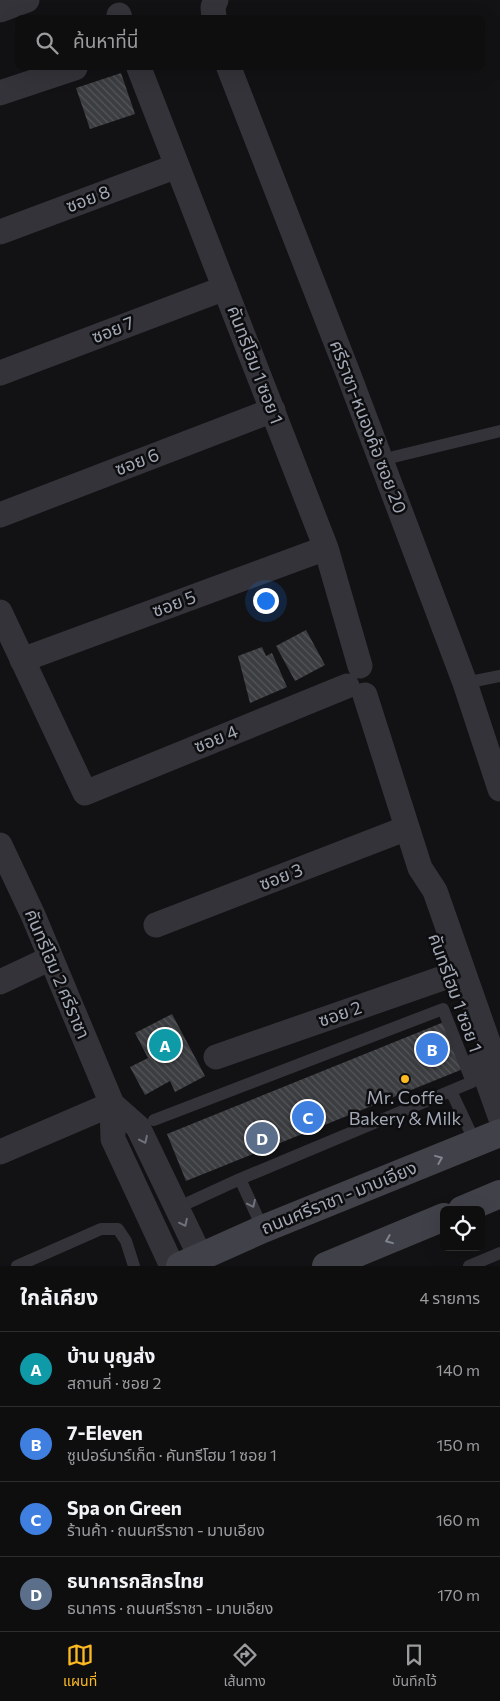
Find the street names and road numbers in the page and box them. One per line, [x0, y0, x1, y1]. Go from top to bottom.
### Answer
street label: ซอย 8 [63, 180, 113, 216]
street label: คันทรีโฮม 1 ซอย 1 [223, 302, 289, 427]
street label: ซอย 7 [88, 311, 137, 347]
street label: ศรีราชา-หนองค้อ ซอย 20 [326, 337, 412, 516]
street label: ซอย 6 [112, 443, 162, 479]
street label: ซอย 5 [149, 585, 198, 621]
street label: ซอย 4 [191, 719, 241, 757]
street label: ซอย 3 [256, 858, 305, 894]
street label: คันทรีโฮม 2 ศรีราชา [21, 906, 95, 1042]
street label: คันทรีโฮม 1 ซอย 1 [424, 930, 488, 1055]
street label: ซอย 2 [315, 995, 364, 1031]
street label: ถนนศรีราชา - มาบเอียง [258, 1156, 420, 1238]

